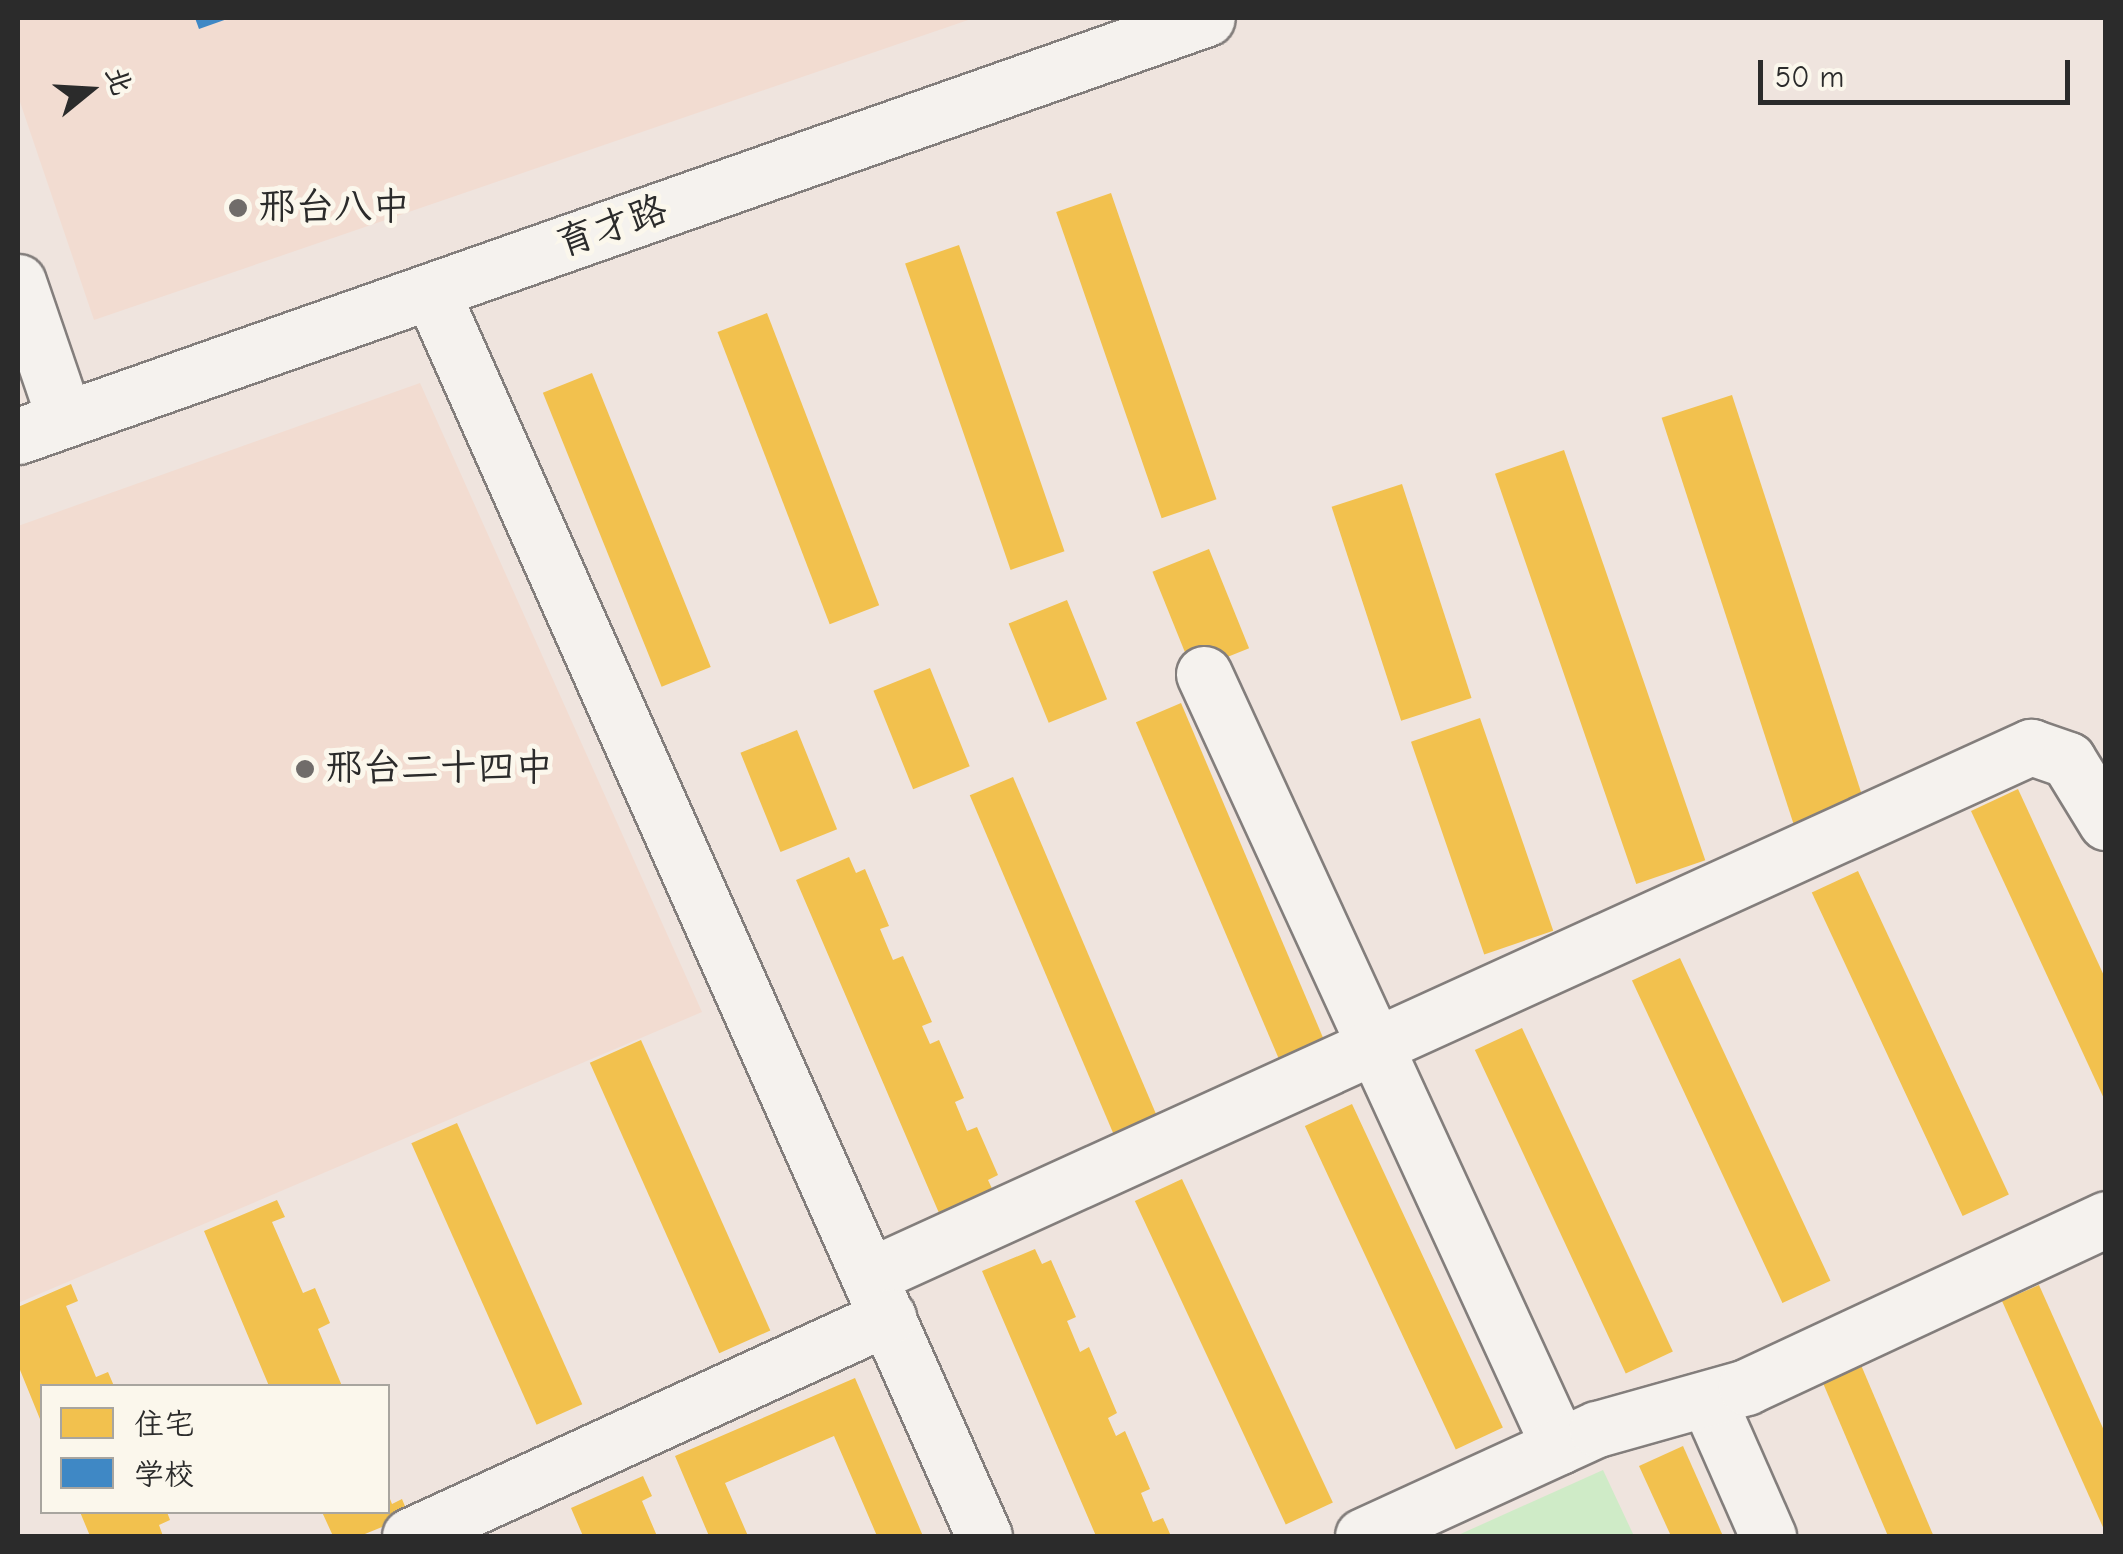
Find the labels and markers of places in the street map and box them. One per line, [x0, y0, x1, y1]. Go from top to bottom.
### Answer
place label: 邢台八中 [258, 185, 410, 231]
marker: 邢台八中 [227, 197, 249, 219]
place label: 邢台二十四中 [325, 746, 553, 792]
marker: 邢台二十四中 [294, 758, 316, 780]

